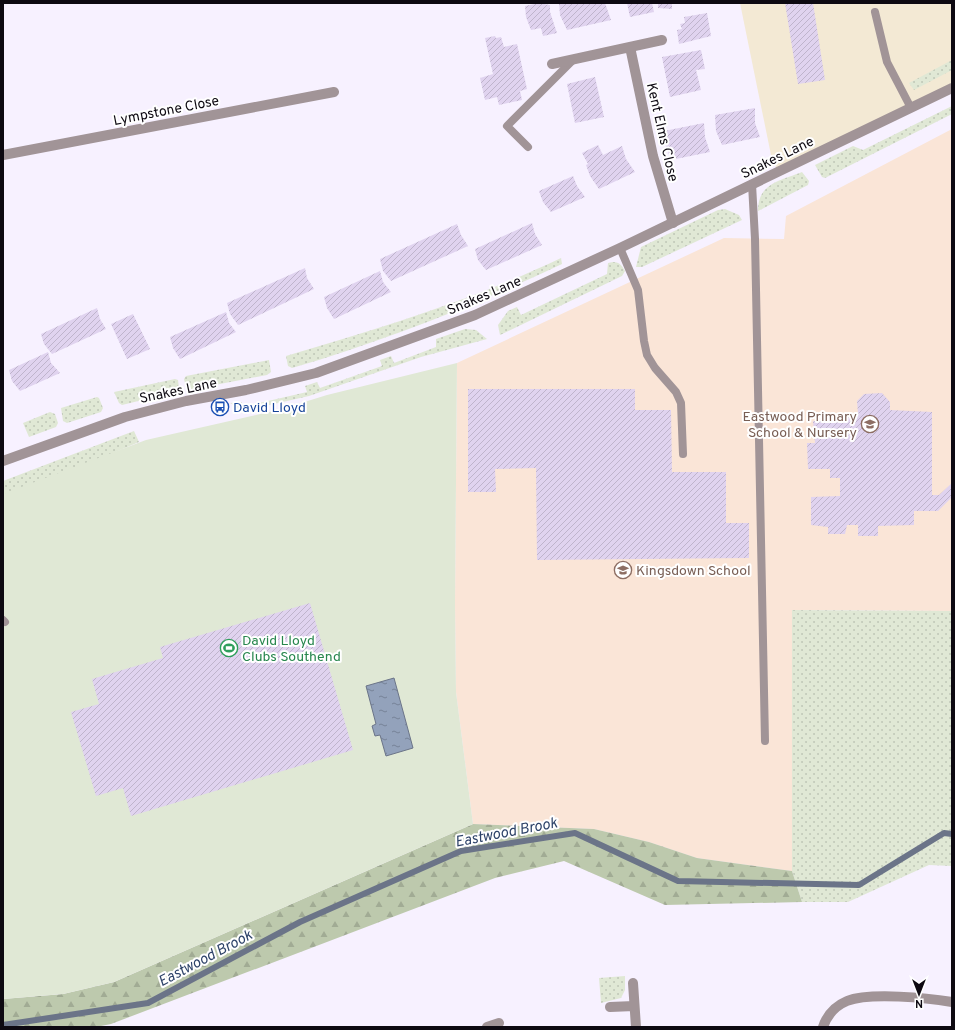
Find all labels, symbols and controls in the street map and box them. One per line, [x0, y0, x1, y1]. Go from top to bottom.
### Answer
street label: Kent Elms Close [642, 81, 681, 183]
street label: Lympstone Close [112, 93, 221, 130]
street label: Snakes Lane [738, 133, 817, 183]
street label: Snakes Lane [445, 273, 524, 320]
street label: Snakes Lane [138, 375, 219, 408]
bus stop icon: David Lloyd [210, 397, 230, 417]
place label: David Lloyd [233, 400, 306, 417]
place label: Eastwood Primary School & Nursery [743, 409, 857, 442]
school or university icon: Eastwood Primary School & Nursery [860, 414, 880, 434]
school or university icon: Kingsdown School [613, 560, 633, 580]
place label: Kingsdown School [636, 563, 751, 580]
place label: David Lloyd Clubs Southend [242, 633, 341, 666]
sports icon: David Lloyd Clubs Southend [219, 638, 239, 658]
water label: Eastwood Brook [454, 814, 559, 853]
water label: Eastwood Brook [155, 926, 256, 992]
north arrow [899, 974, 939, 1014]
text: N [915, 996, 923, 1010]

